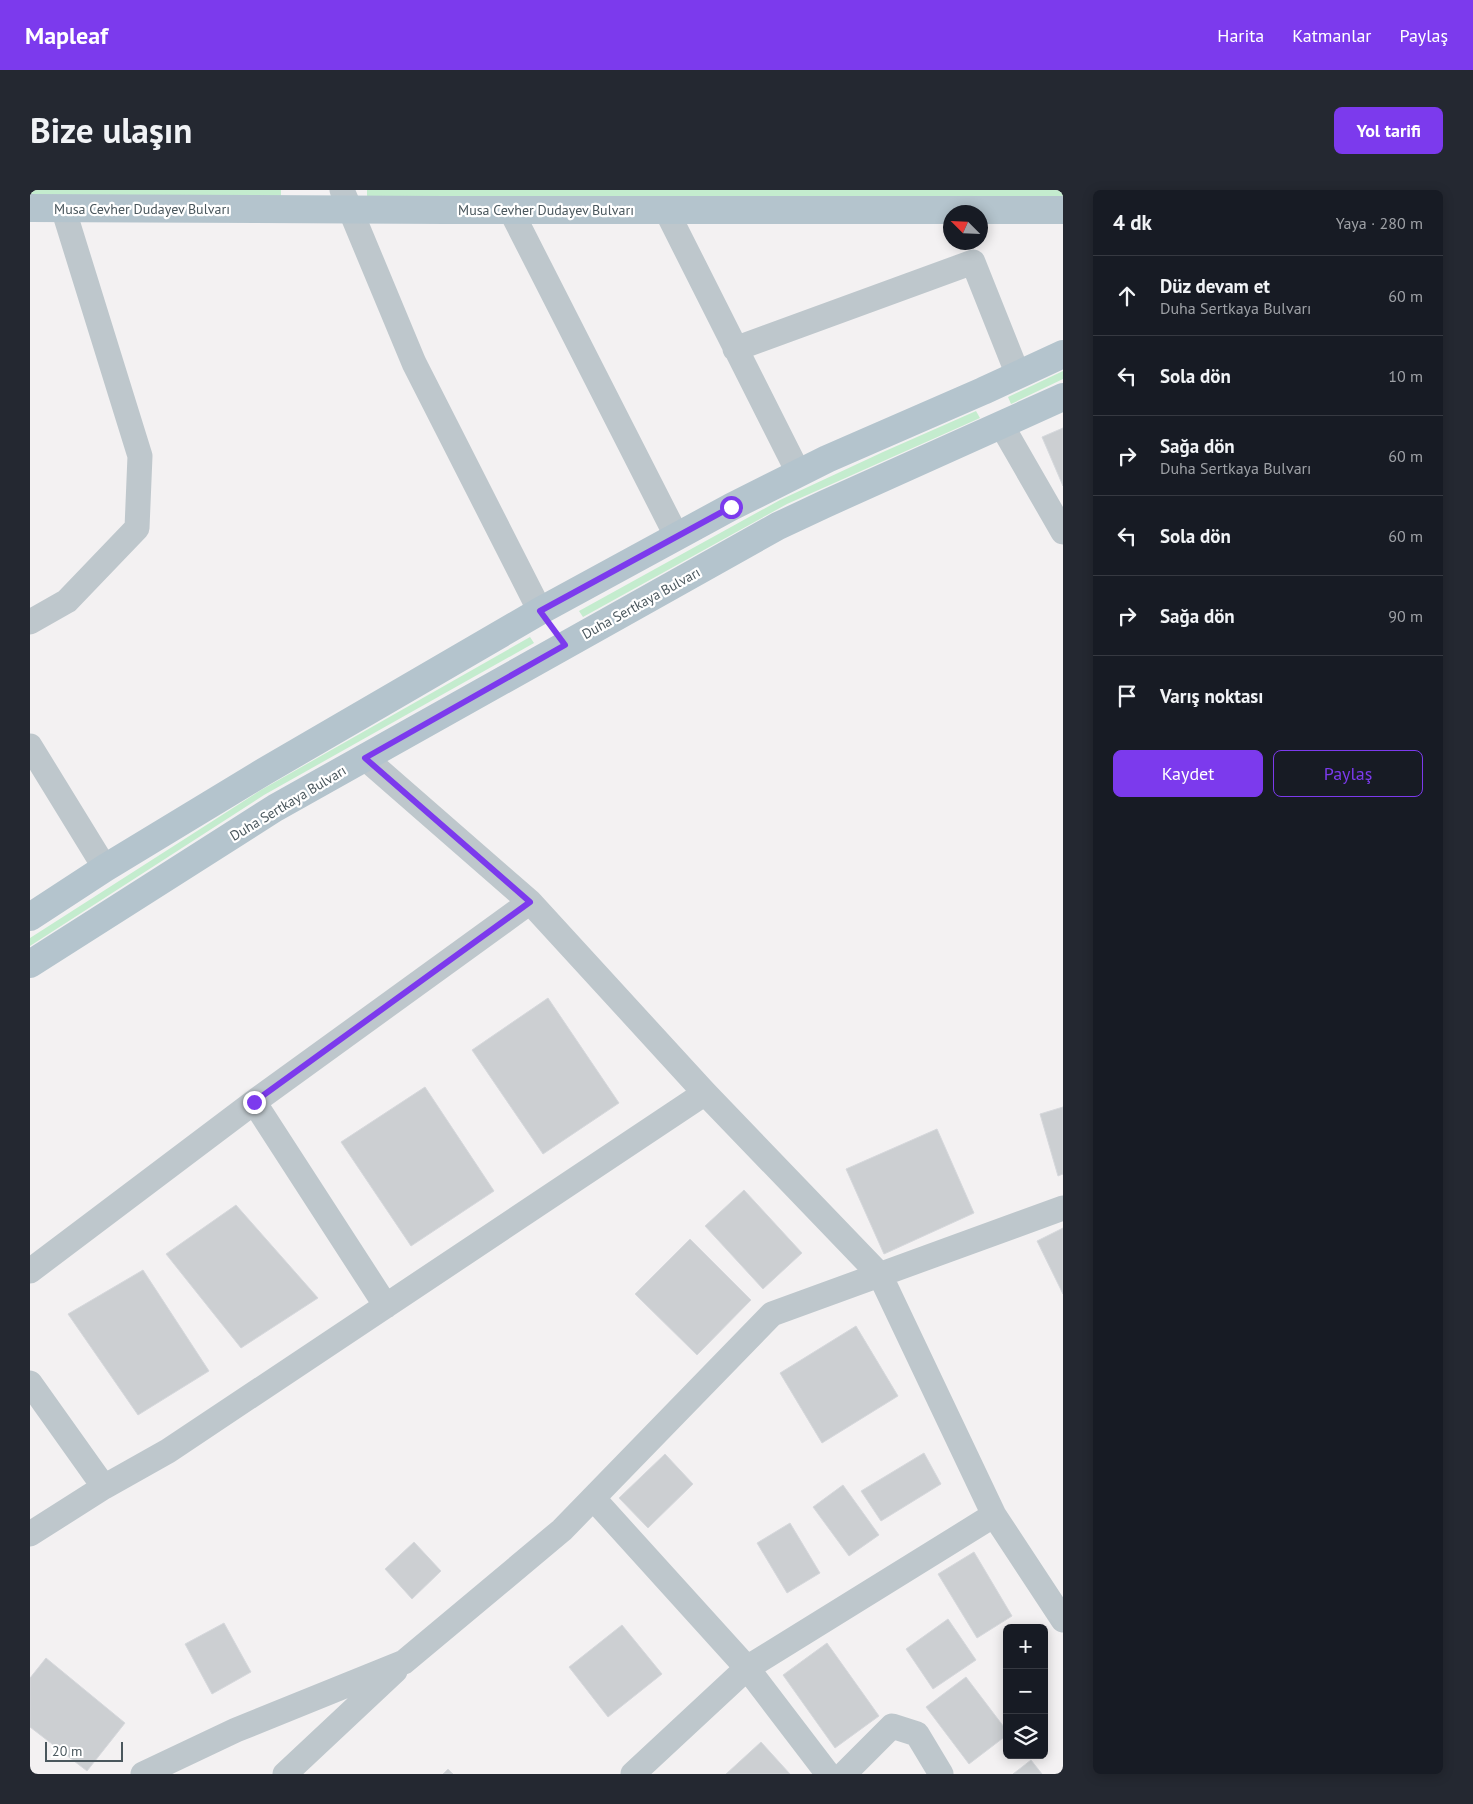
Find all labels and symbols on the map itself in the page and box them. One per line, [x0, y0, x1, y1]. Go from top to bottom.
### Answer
street label: Musa Cevher Dudayev Bulvarı [54, 200, 230, 218]
street label: Musa Cevher Dudayev Bulvarı [458, 201, 634, 219]
north arrow [943, 205, 988, 250]
route start [720, 496, 743, 519]
street label: Duha Sertkaya Bulvarı [579, 563, 703, 643]
street label: Duha Sertkaya Bulvarı [227, 761, 349, 845]
route end [243, 1091, 266, 1114]
scale bar [45, 1739, 122, 1762]

